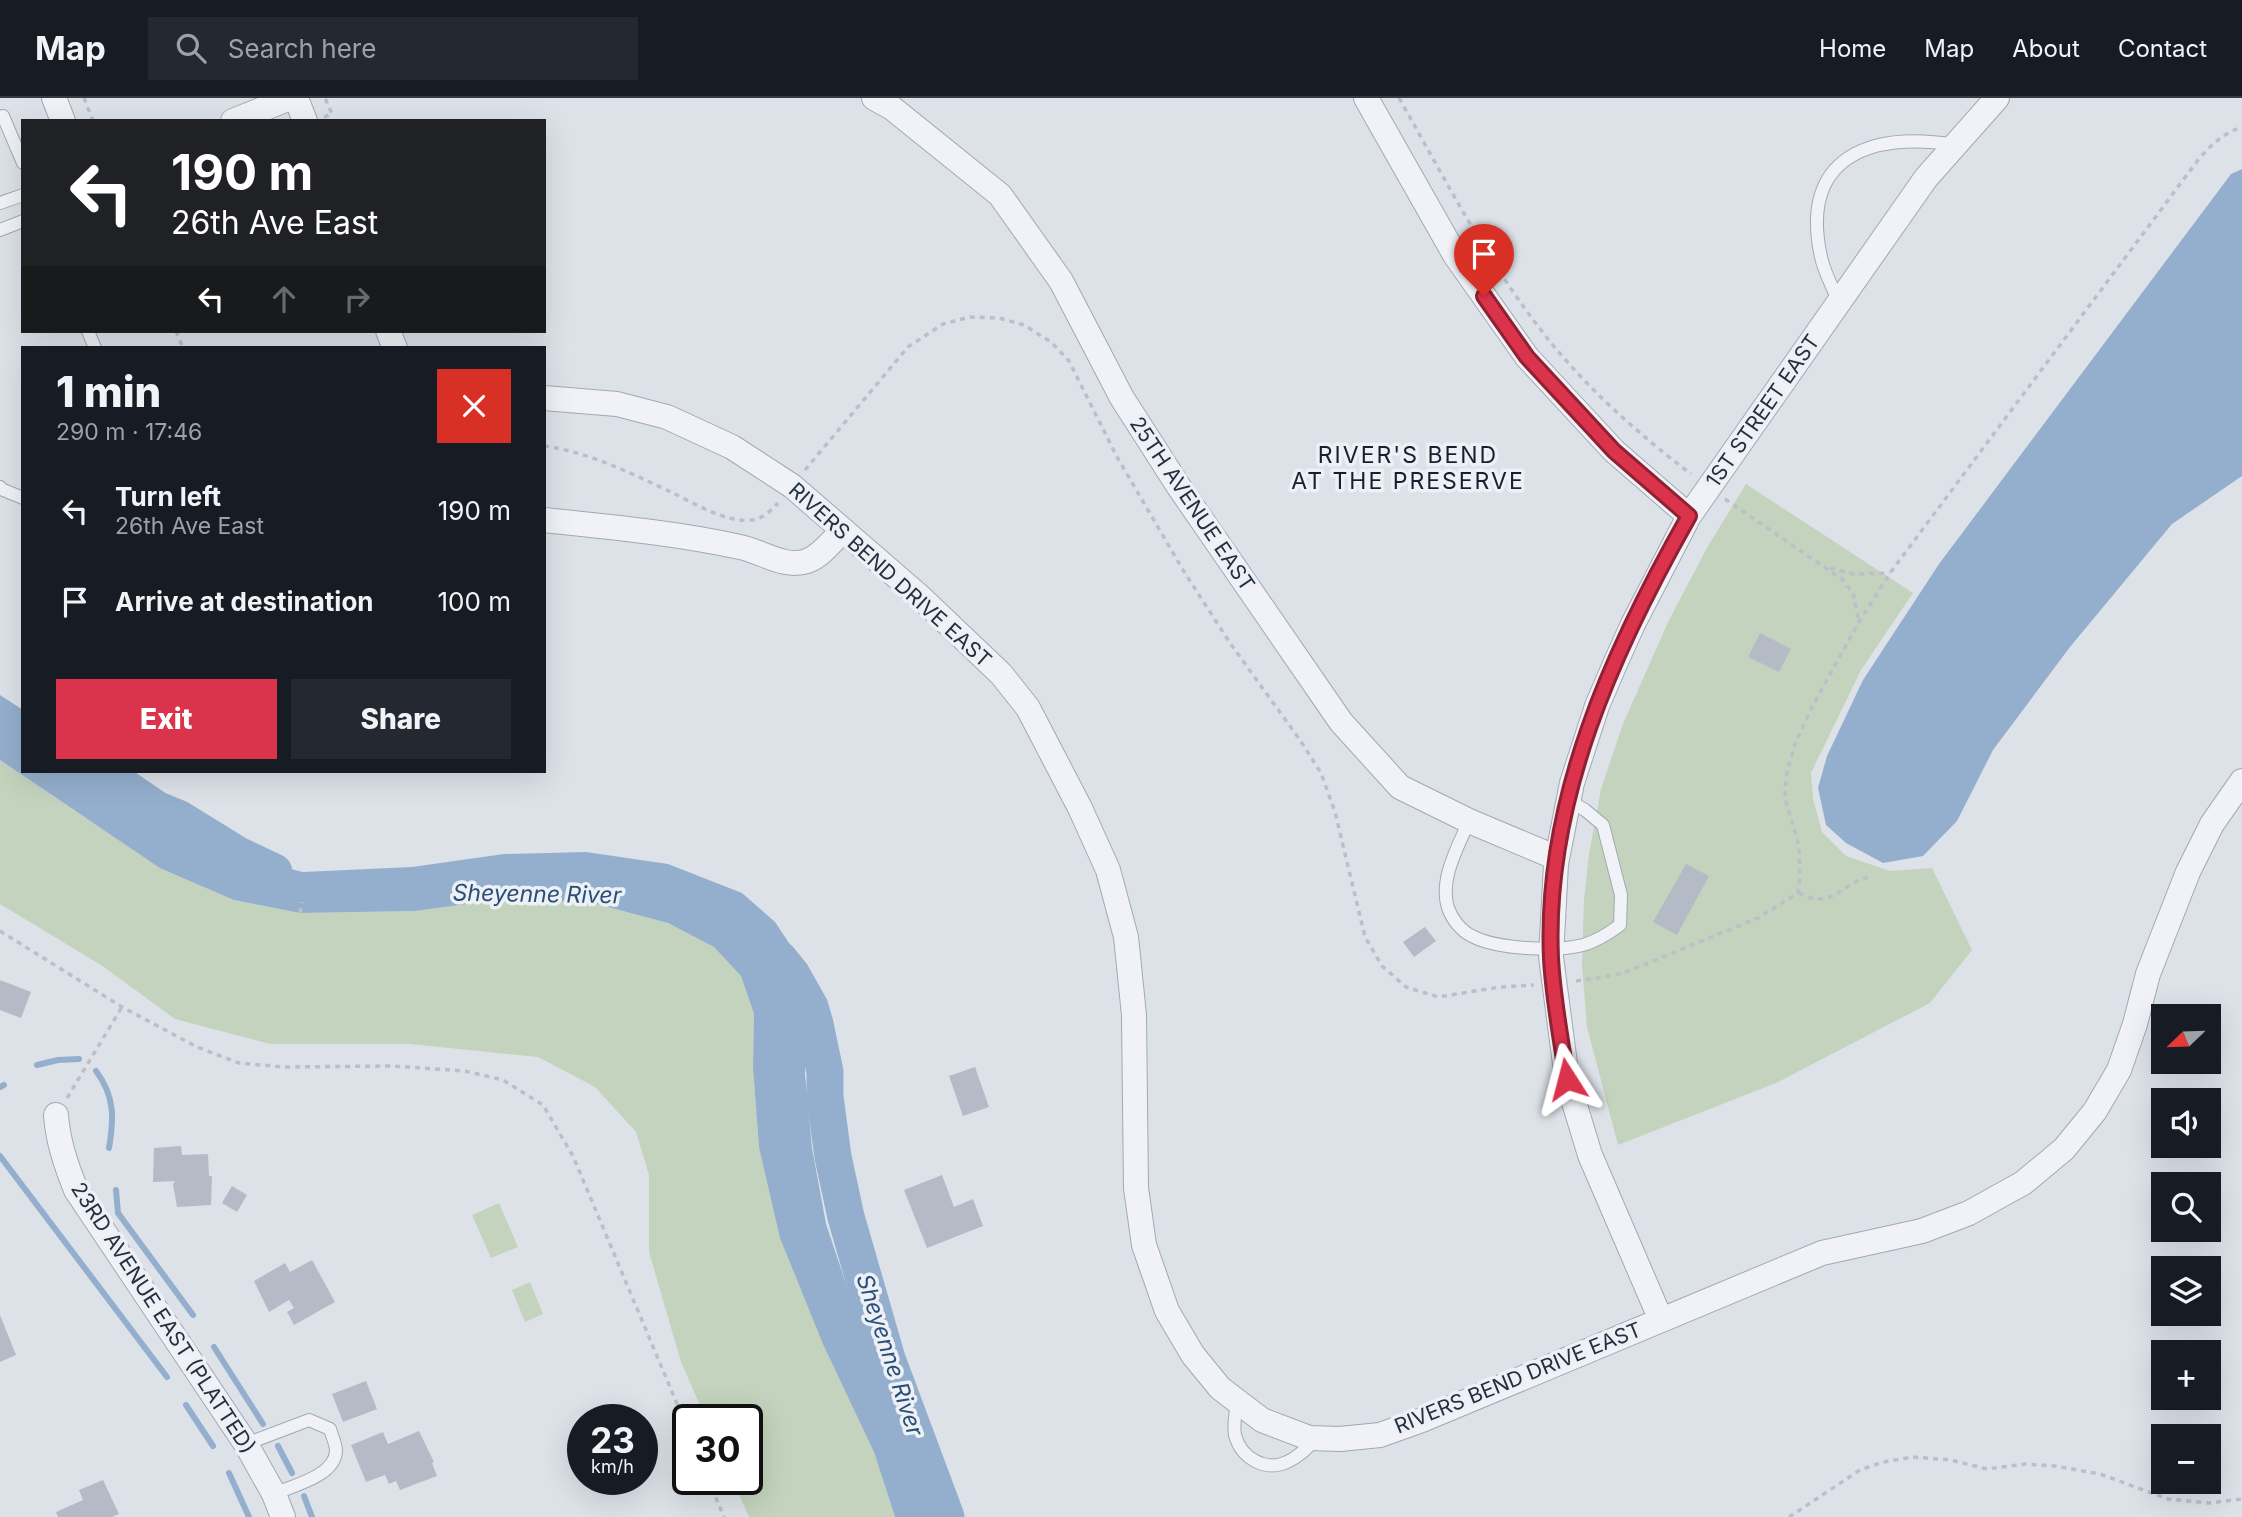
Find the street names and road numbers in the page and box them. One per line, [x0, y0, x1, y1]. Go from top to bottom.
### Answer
street label: 1ST STREET EAST [1700, 329, 1825, 492]
street label: 25TH AVENUE EAST [1125, 412, 1260, 596]
street label: RIVERS BEND DRIVE EAST [784, 477, 997, 672]
street label: 23RD AVENUE EAST (PLATTED) [66, 1177, 261, 1458]
street label: RIVERS BEND DRIVE EAST [1391, 1317, 1645, 1439]

